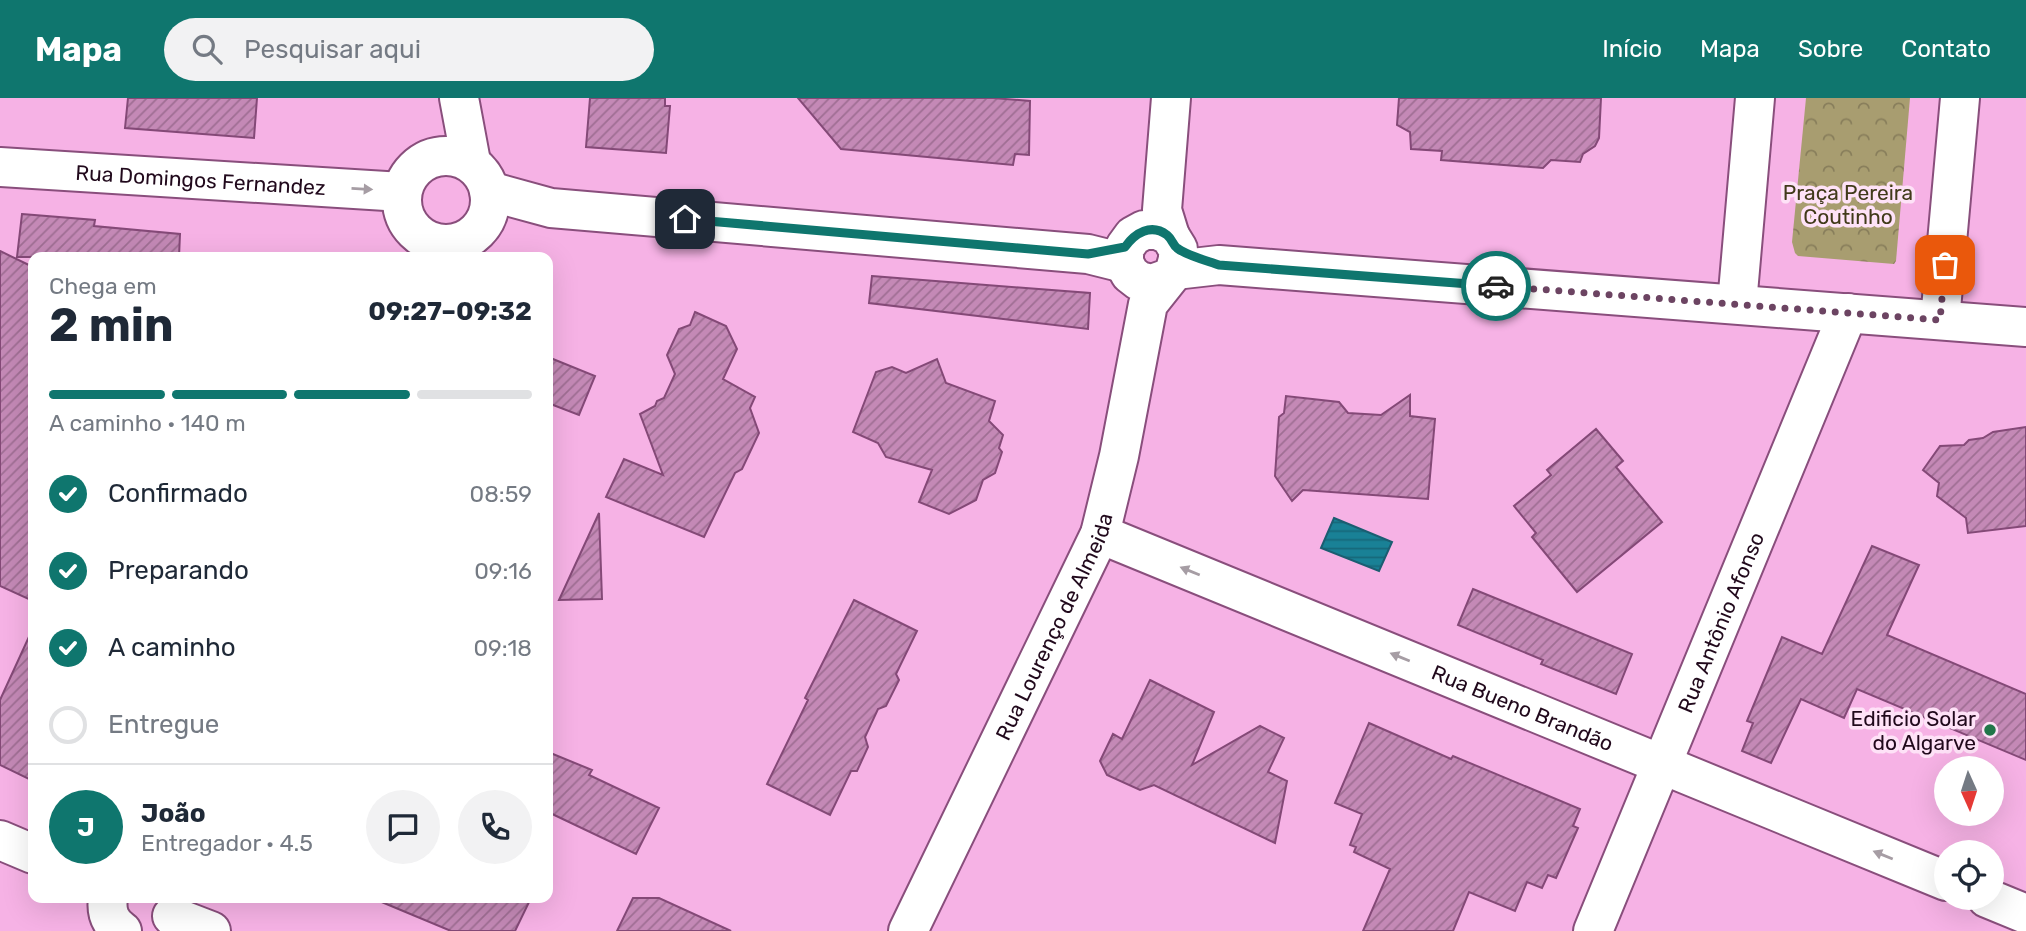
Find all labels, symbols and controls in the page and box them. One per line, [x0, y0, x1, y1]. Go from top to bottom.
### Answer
search box [164, 18, 654, 81]
text: Mapa [35, 30, 122, 69]
icon: search [188, 30, 226, 68]
text: Pesquisar aqui [244, 34, 421, 65]
text: Início [1602, 35, 1662, 63]
text: Mapa [1700, 35, 1760, 63]
text: Sobre [1798, 35, 1863, 63]
text: Contato [1901, 35, 1991, 63]
street label: Rua Domingos Fernandez [75, 159, 326, 200]
park label: Praça Pereira Coutinho [1783, 180, 1913, 229]
one-way arrow [351, 184, 373, 195]
pin [655, 189, 715, 249]
icon: home [666, 200, 704, 238]
pin [1915, 235, 1975, 295]
icon: bag [1926, 246, 1964, 284]
courier [1461, 251, 1531, 321]
icon: car [1477, 267, 1515, 305]
text: Chega em [49, 272, 157, 300]
text: 09:27–09:32 [368, 296, 532, 327]
text: 2 min [49, 298, 174, 353]
text: A caminho · 140 m [49, 409, 246, 437]
icon: check [49, 475, 87, 513]
text: Confirmado [108, 478, 248, 509]
text: 08:59 [470, 480, 532, 508]
street label: Rua Lourenço de Almeida [990, 511, 1117, 744]
street label: Rua Antônio Afonso [1672, 528, 1769, 716]
icon: check [49, 552, 87, 590]
text: Preparando [108, 555, 249, 586]
text: 09:16 [474, 557, 532, 585]
one-way arrow [1179, 565, 1200, 576]
icon: check [49, 629, 87, 667]
text: A caminho [108, 632, 236, 663]
text: 09:18 [473, 634, 532, 662]
one-way arrow [1390, 651, 1411, 662]
street label: Rua Bueno Brandão [1428, 659, 1617, 756]
place label: Edificio Solar do Algarve [1851, 706, 1976, 755]
text: Entregue [108, 709, 219, 740]
marker: Edificio Solar do Algarve [1982, 722, 1998, 738]
north arrow [1934, 756, 2004, 826]
map controls [1934, 756, 2004, 910]
button: chat [366, 790, 440, 864]
button: phone [458, 790, 532, 864]
text: João [141, 798, 206, 829]
text: J [77, 812, 95, 843]
text: Entregador · 4.5 [141, 829, 313, 857]
button: locate [1934, 840, 2004, 910]
one-way arrow [1873, 849, 1893, 861]

